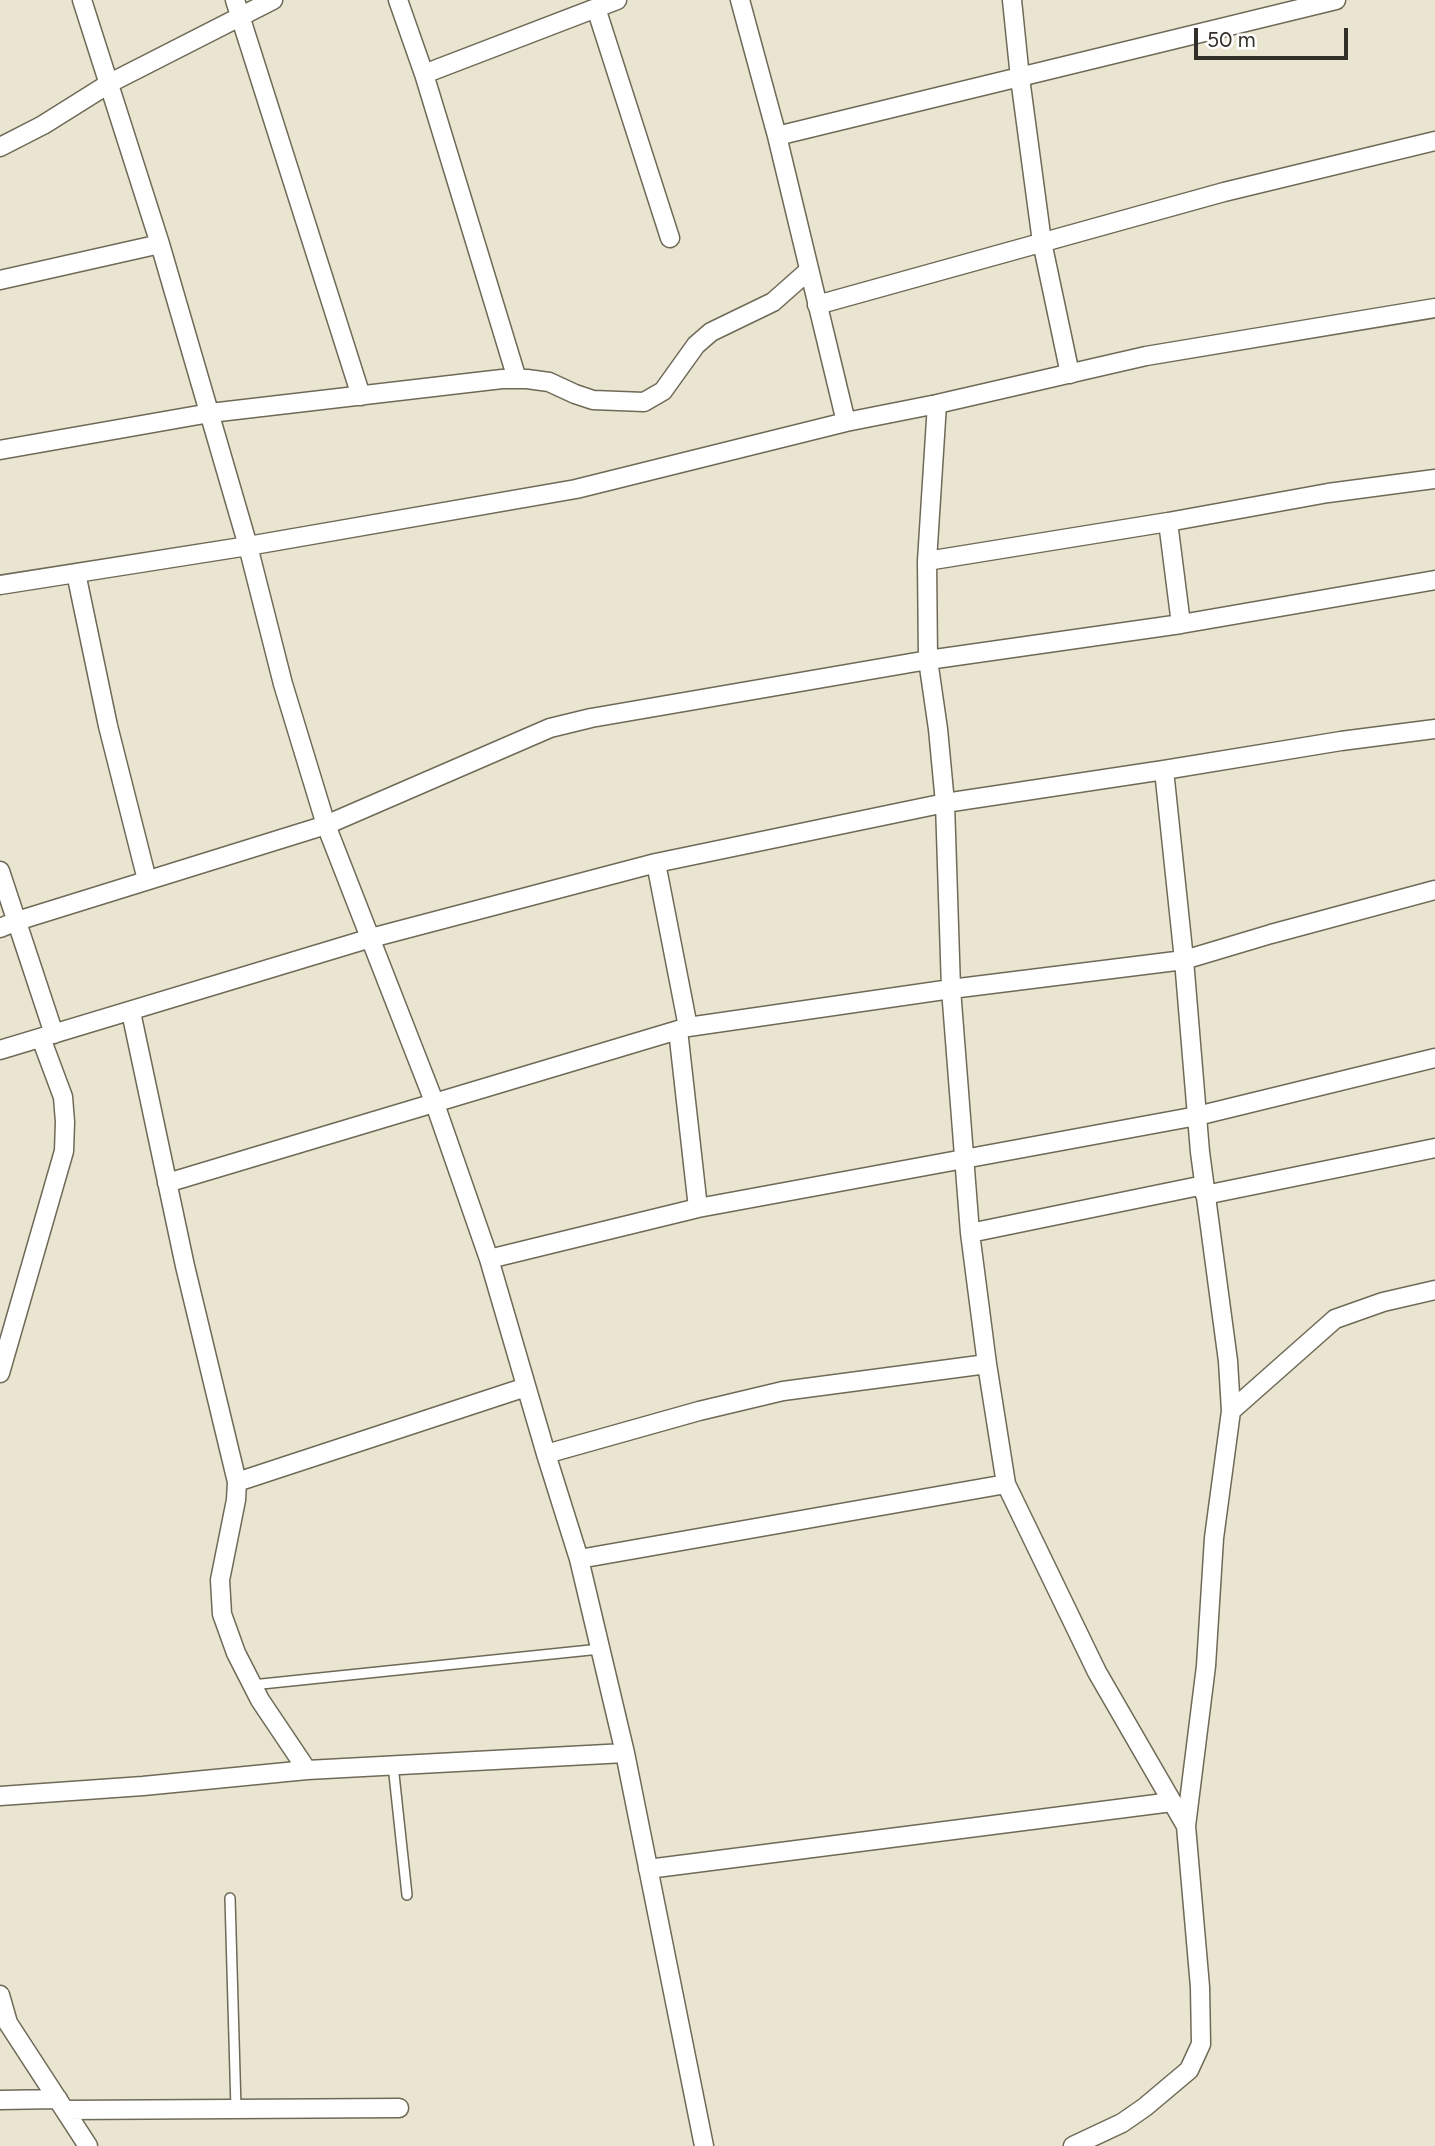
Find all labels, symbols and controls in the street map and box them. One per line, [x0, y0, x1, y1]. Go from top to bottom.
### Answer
scale bar [1197, 14, 1351, 58]
text: 50 m [1207, 27, 1256, 52]

